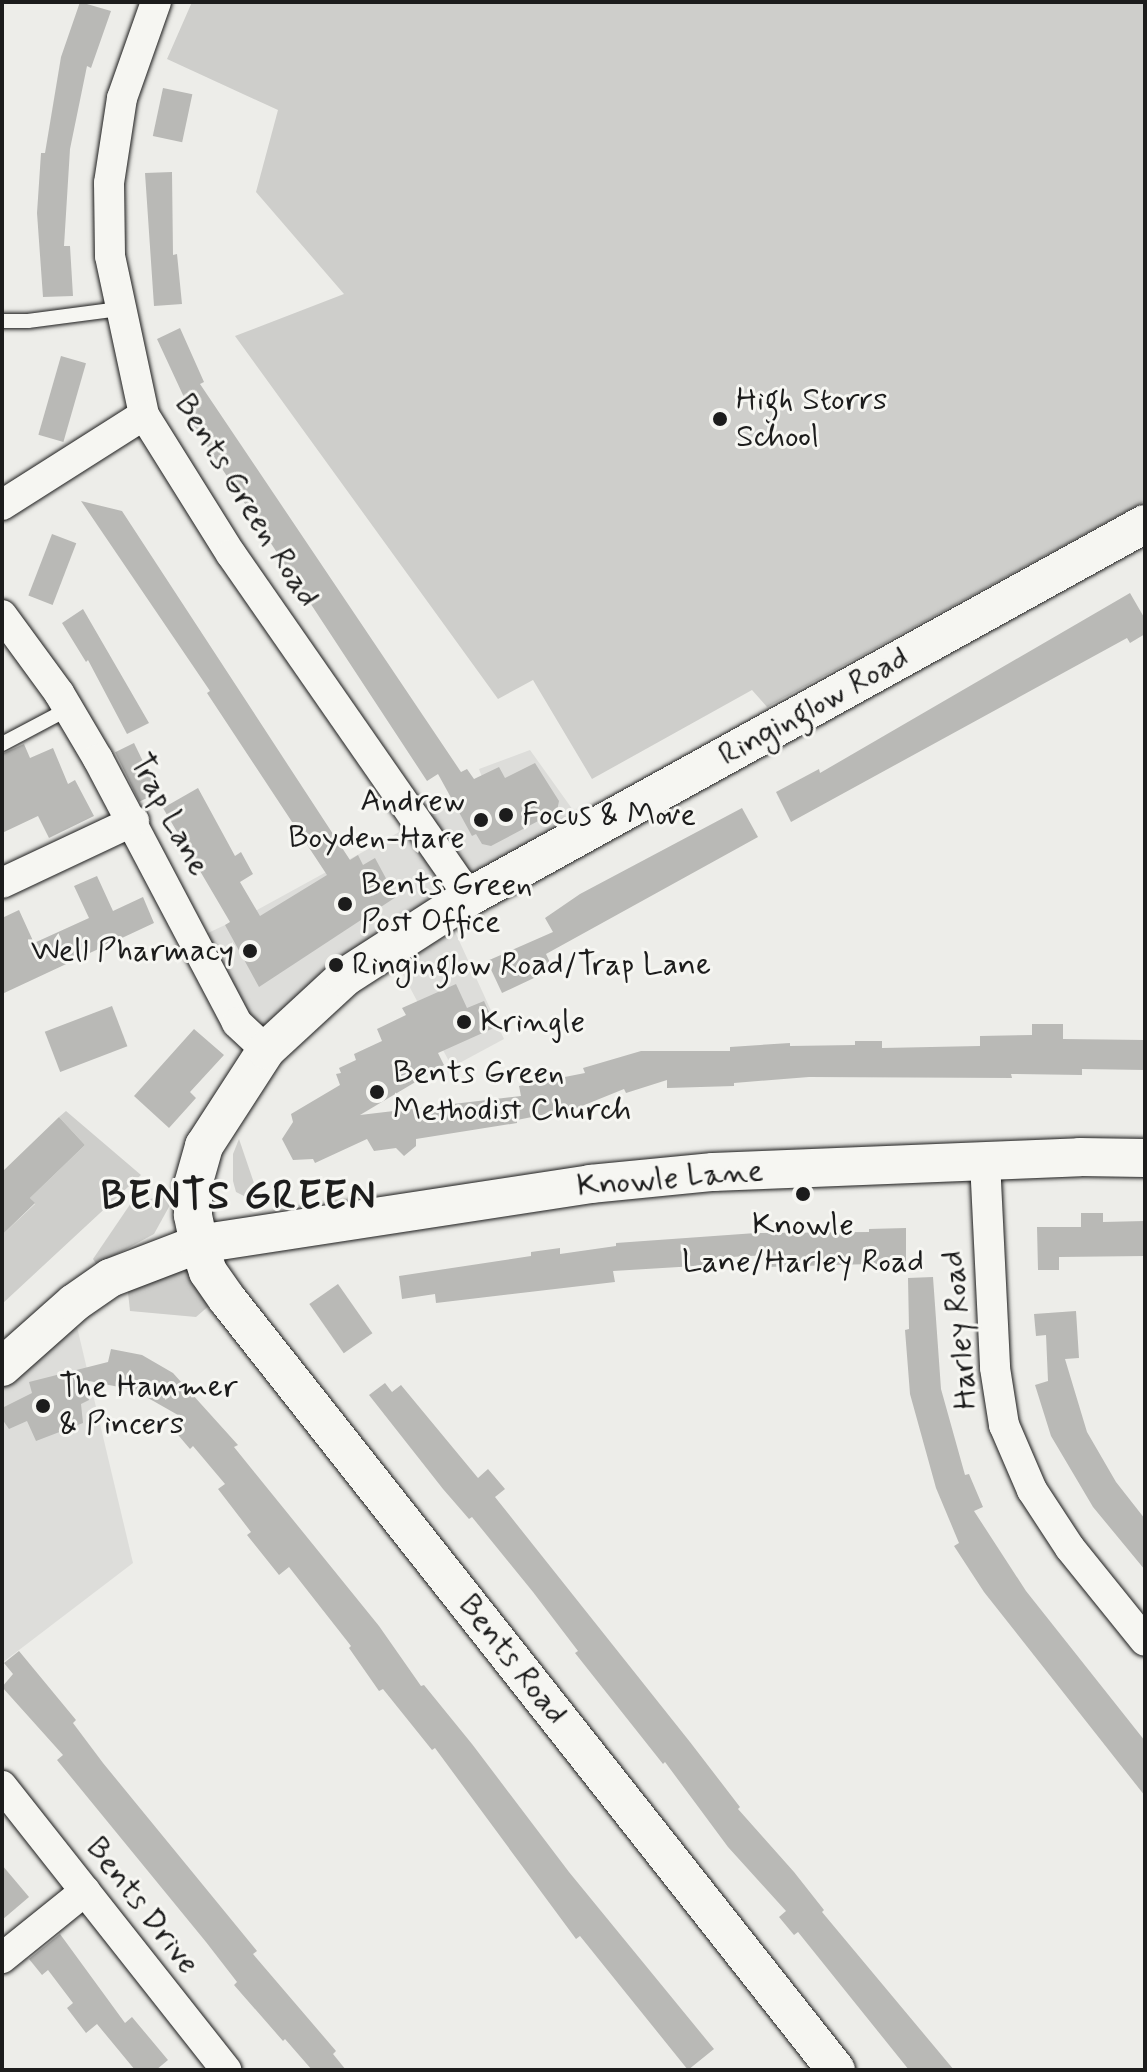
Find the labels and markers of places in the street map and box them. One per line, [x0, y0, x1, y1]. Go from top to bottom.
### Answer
place label: High Storrs School [736, 382, 887, 457]
marker: High Storrs School [711, 410, 729, 428]
place label: Andrew Boyden-Hare [288, 783, 465, 858]
place label: Focus & Move [522, 796, 696, 834]
marker: Focus & Move [497, 806, 515, 824]
marker: Andrew Boyden-Hare [472, 811, 490, 829]
place label: Bents Green Post Office [361, 867, 539, 942]
marker: Bents Green Post Office [336, 895, 354, 913]
place label: Well Pharmacy [31, 932, 234, 970]
marker: Well Pharmacy [241, 942, 259, 960]
place label: Ringinglow Road/Trap Lane [352, 946, 711, 984]
marker: Ringinglow Road/Trap Lane [327, 956, 345, 974]
place label: Kringle [480, 1003, 585, 1041]
marker: Kringle [455, 1013, 473, 1031]
place label: Bents Green Methodist Church [393, 1055, 631, 1130]
marker: Bents Green Methodist Church [368, 1083, 386, 1101]
marker: Knowle Lane/Harley Road [794, 1185, 812, 1203]
place label: Knowle Lane/Harley Road [682, 1207, 924, 1282]
place label: The Hammer & Pincers [59, 1369, 246, 1444]
marker: The Hammer & Pincers [34, 1397, 52, 1415]

